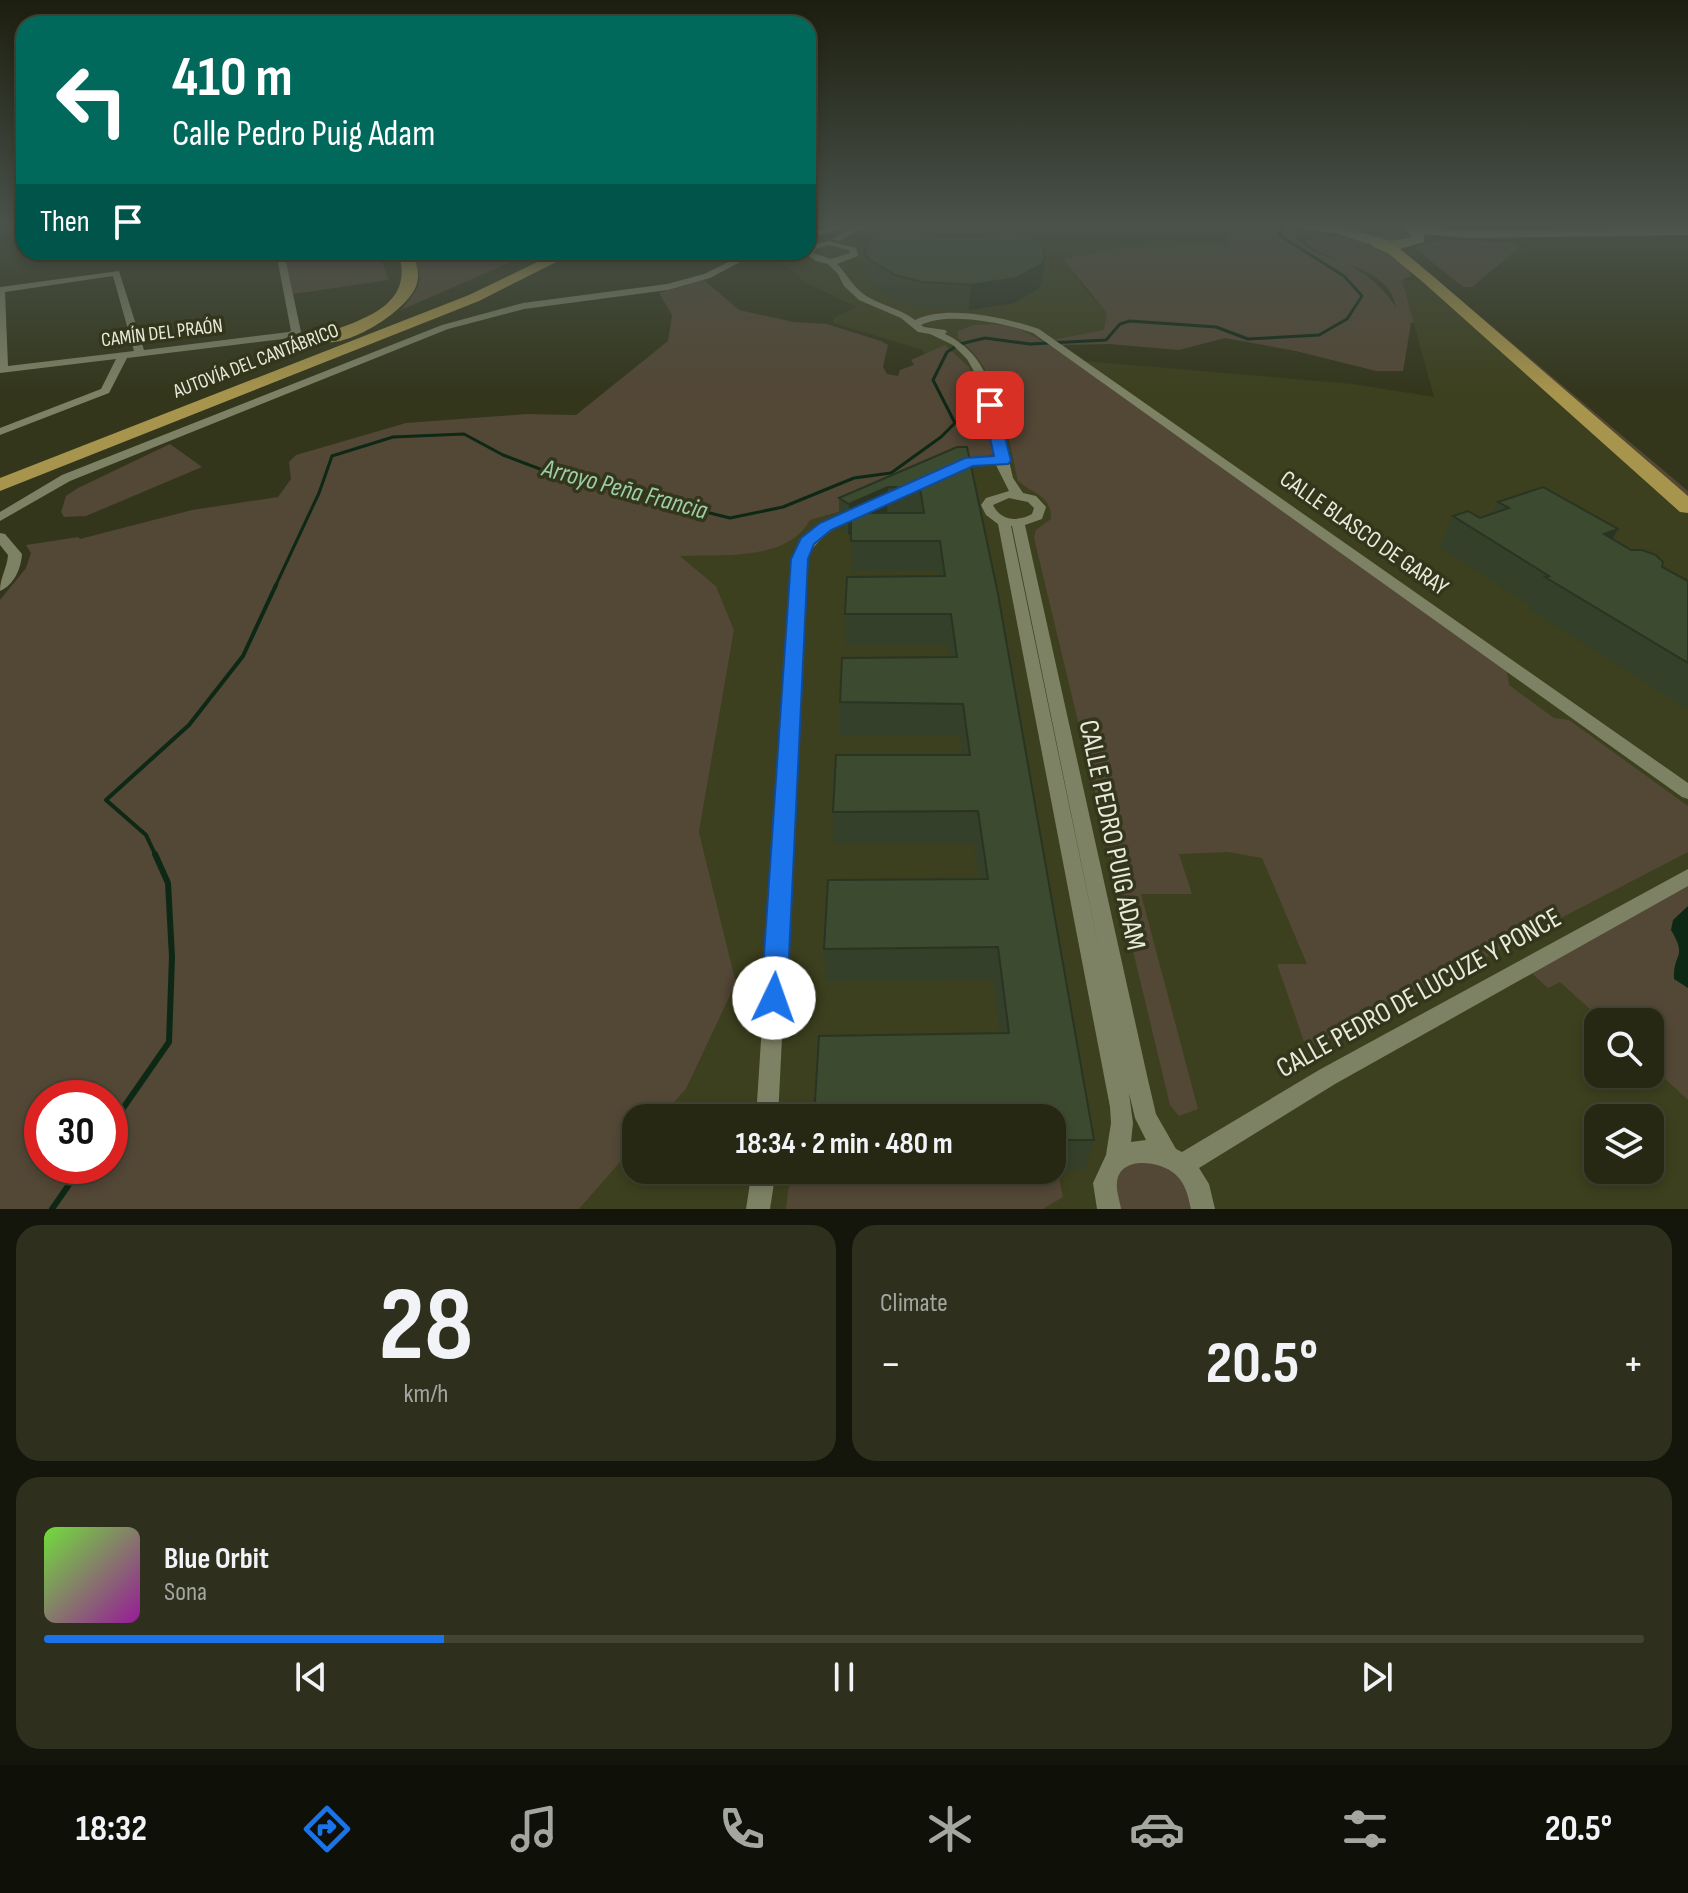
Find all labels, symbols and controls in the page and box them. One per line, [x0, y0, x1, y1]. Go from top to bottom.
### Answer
text: 410 m [172, 45, 293, 112]
icon: left [40, 48, 144, 152]
text: Calle Pedro Puig Adam [172, 113, 435, 156]
icon: arrive [106, 200, 150, 244]
text: Then [40, 204, 90, 240]
street label: CAMÍN DEL PRAÓN [100, 314, 224, 352]
street label: AUTOVÍA DEL CANTÁBRICO [169, 318, 342, 404]
pin [956, 371, 1024, 439]
icon: arrive [968, 383, 1012, 427]
water label: Arroyo Peña Francia [538, 453, 711, 527]
street label: CALLE BLASCO DE GARAY [1274, 464, 1454, 602]
street label: CALLE PEDRO PUIG ADAM [1072, 717, 1152, 953]
street label: CALLE PEDRO DE LUCUZE Y PONCE [1271, 901, 1567, 1085]
position arrow [732, 956, 816, 1040]
map controls [1584, 1008, 1664, 1184]
button: search [1584, 1008, 1664, 1088]
speed limit sign: 30 [24, 1080, 128, 1184]
button: layers [1584, 1104, 1664, 1184]
text: 18:34 · 2 min · 480 m [735, 1126, 953, 1162]
text: 28 [379, 1264, 473, 1389]
text: Climate [880, 1288, 948, 1319]
text: 20.5° [1206, 1328, 1318, 1400]
text: − [880, 1338, 902, 1391]
text: + [1622, 1338, 1644, 1391]
text: km/h [404, 1379, 448, 1410]
text: Blue Orbit [164, 1541, 269, 1577]
text: Sona [164, 1577, 207, 1608]
icon: previous [289, 1655, 333, 1699]
icon: pause [822, 1655, 866, 1699]
icon: next [1355, 1655, 1399, 1699]
icon: directions [299, 1801, 355, 1857]
icon: music [506, 1801, 562, 1857]
icon: phone [714, 1801, 770, 1857]
icon: climate [922, 1801, 978, 1857]
icon: car [1129, 1801, 1185, 1857]
icon: filters [1337, 1801, 1393, 1857]
text: 18:32 [76, 1808, 147, 1851]
text: 20.5° [1545, 1808, 1612, 1851]

